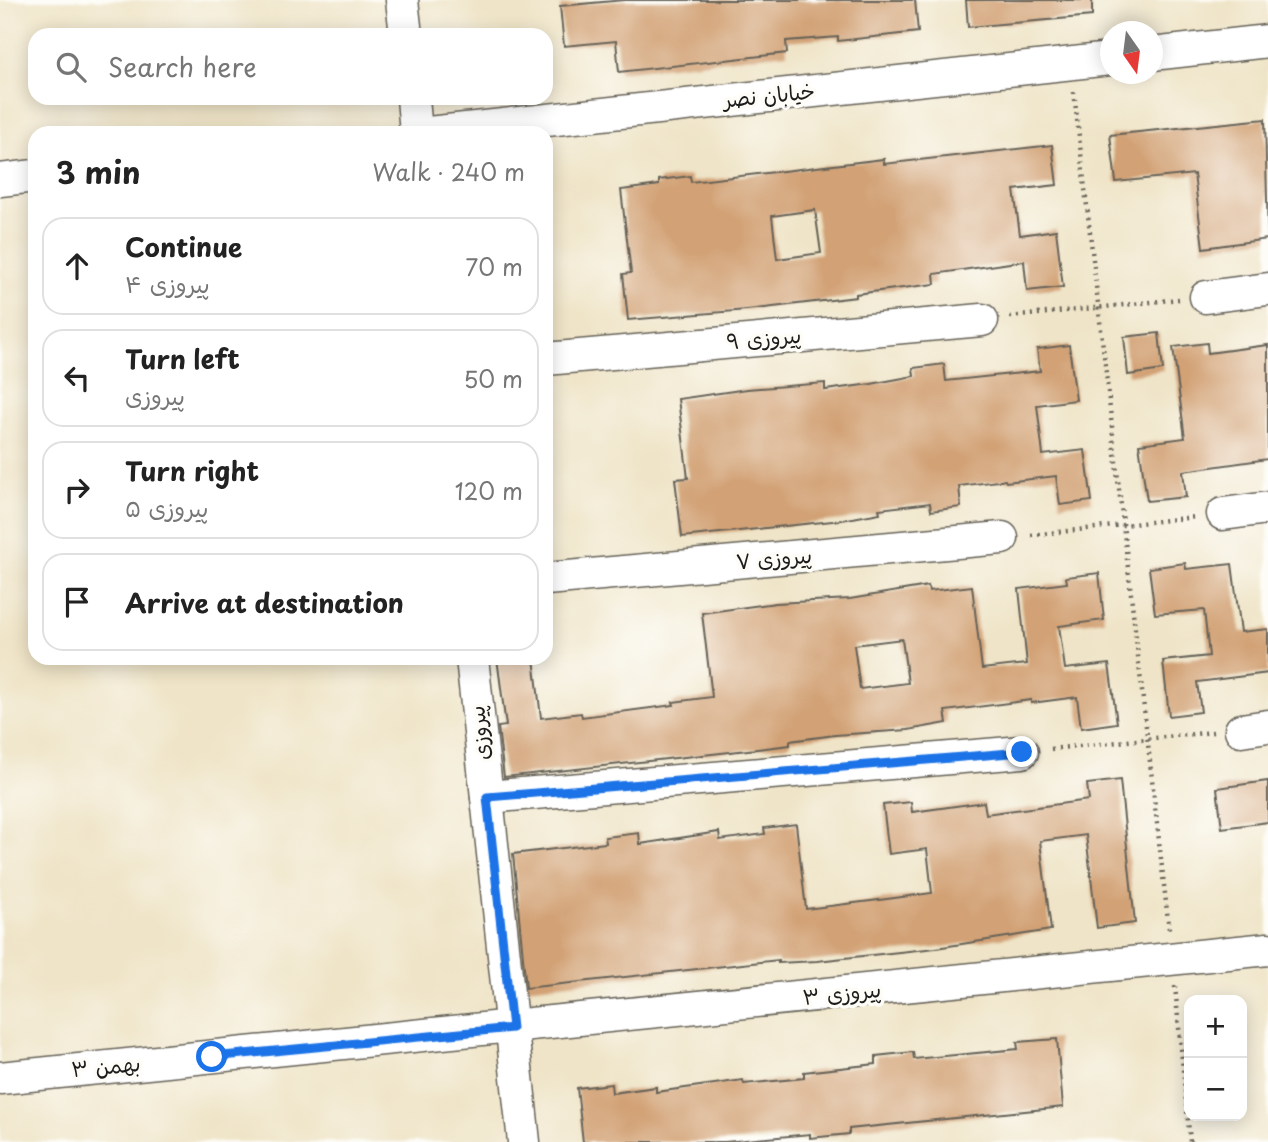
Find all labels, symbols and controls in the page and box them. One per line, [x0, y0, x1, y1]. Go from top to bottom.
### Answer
north arrow [1100, 21, 1163, 84]
search box [28, 28, 553, 105]
text: Search here [108, 47, 257, 86]
icon: search [52, 48, 90, 86]
street label: خیابان نصر [719, 73, 816, 115]
text: 3 min [56, 149, 141, 194]
text: Walk · 240 m [373, 154, 525, 189]
text: Continue [125, 227, 242, 266]
icon: ahead [58, 247, 96, 285]
text: 70 m [465, 249, 523, 284]
text: پیروزی ۴ [125, 266, 210, 301]
street label: پیروزی ۹ [725, 318, 802, 356]
text: Turn left [125, 339, 240, 378]
icon: left [58, 359, 96, 397]
text: 50 m [463, 361, 523, 396]
text: پیروزی [125, 378, 185, 413]
text: Turn right [125, 451, 259, 490]
icon: right [58, 471, 96, 509]
text: 120 m [455, 473, 523, 508]
text: پیروزی ۵ [125, 490, 208, 525]
street label: پیروزی ۷ [734, 538, 813, 576]
icon: arrive [58, 583, 96, 621]
text: Arrive at destination [125, 583, 404, 622]
street label: پیروزی [459, 704, 497, 762]
route end [1006, 736, 1037, 767]
street label: پیروزی ۳ [801, 972, 883, 1012]
map controls [1184, 995, 1247, 1121]
button: + [1184, 995, 1247, 1058]
route start [196, 1041, 227, 1072]
street label: بهمن ۳ [70, 1046, 142, 1084]
button: − [1184, 1058, 1247, 1121]

